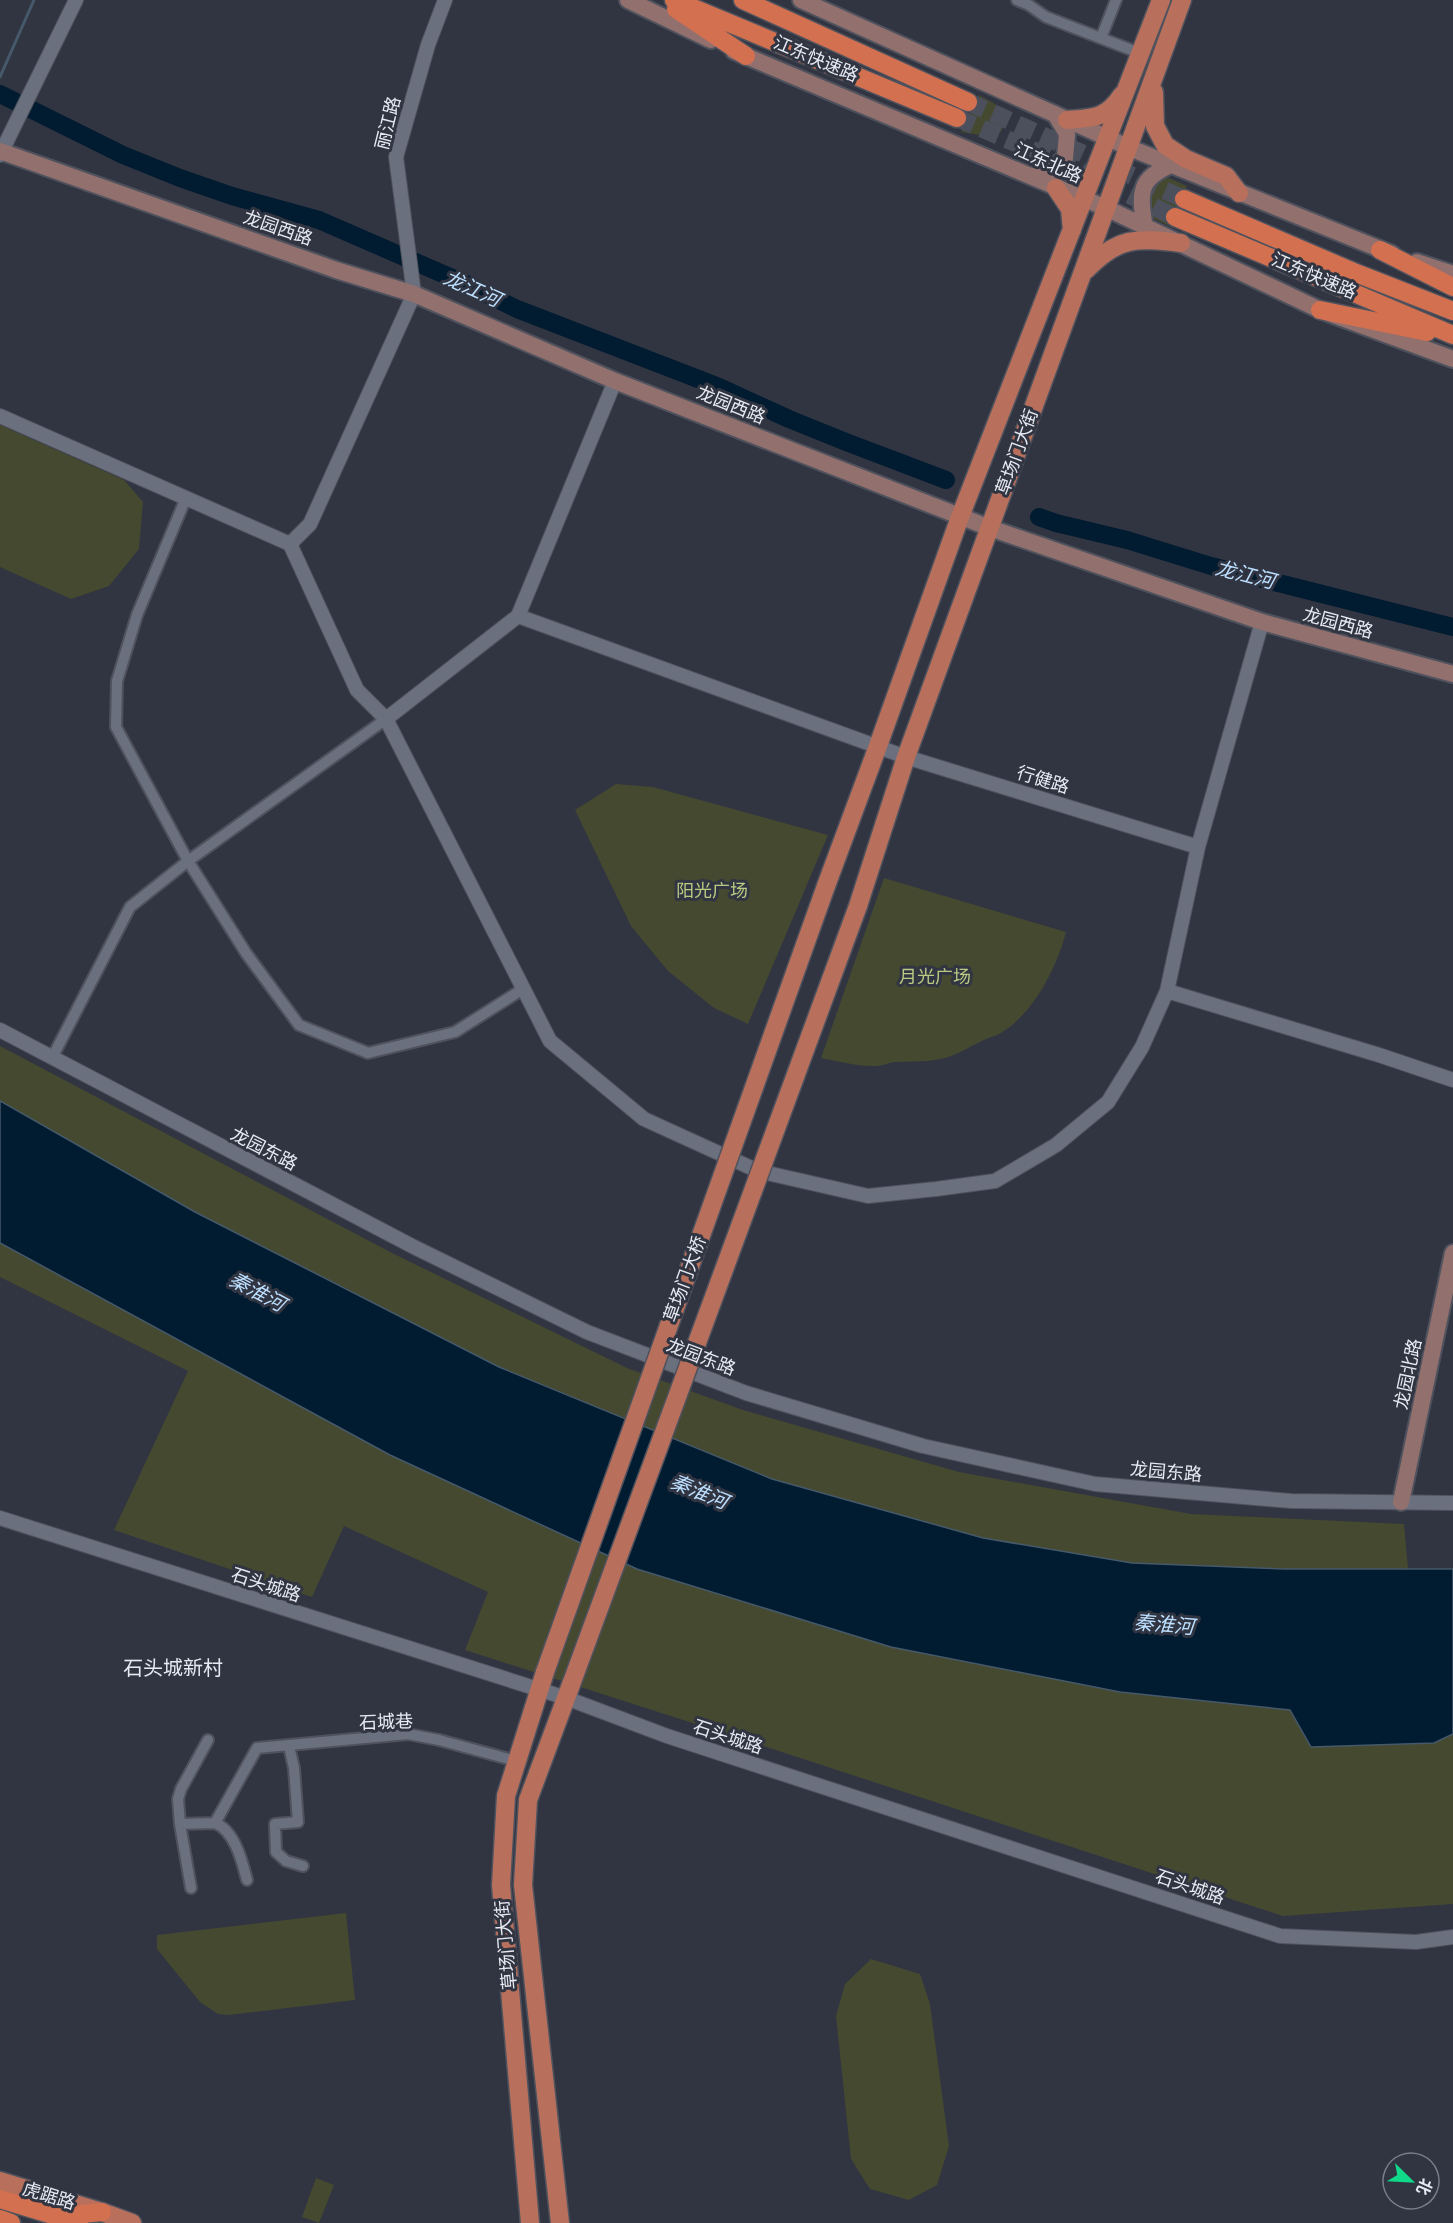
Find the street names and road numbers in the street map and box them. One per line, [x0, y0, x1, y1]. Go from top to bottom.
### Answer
street label: 江东快速路 [770, 30, 862, 88]
street label: 丽江路 [370, 94, 406, 152]
street label: 江东北路 [1010, 137, 1086, 189]
street label: 龙园西路 [240, 205, 316, 251]
street label: 江东快速路 [1268, 247, 1360, 305]
street label: 龙园西路 [693, 380, 769, 430]
street label: 草场门大街 [990, 406, 1044, 498]
street label: 龙园西路 [1300, 602, 1376, 644]
street label: 行健路 [1014, 761, 1072, 799]
street label: 龙园东路 [226, 1122, 302, 1176]
street label: 草场门大桥 [658, 1233, 712, 1325]
street label: 龙园东路 [663, 1333, 739, 1381]
street label: 龙园北路 [1389, 1336, 1427, 1412]
street label: 龙园东路 [1129, 1457, 1203, 1487]
street label: 石头城路 [228, 1562, 304, 1608]
street label: 石城巷 [359, 1709, 413, 1735]
street label: 石头城路 [690, 1714, 766, 1760]
street label: 石头城路 [1152, 1864, 1228, 1910]
street label: 草场门大街 [490, 1899, 522, 1991]
street label: 虎踞路 [20, 2177, 78, 2215]

